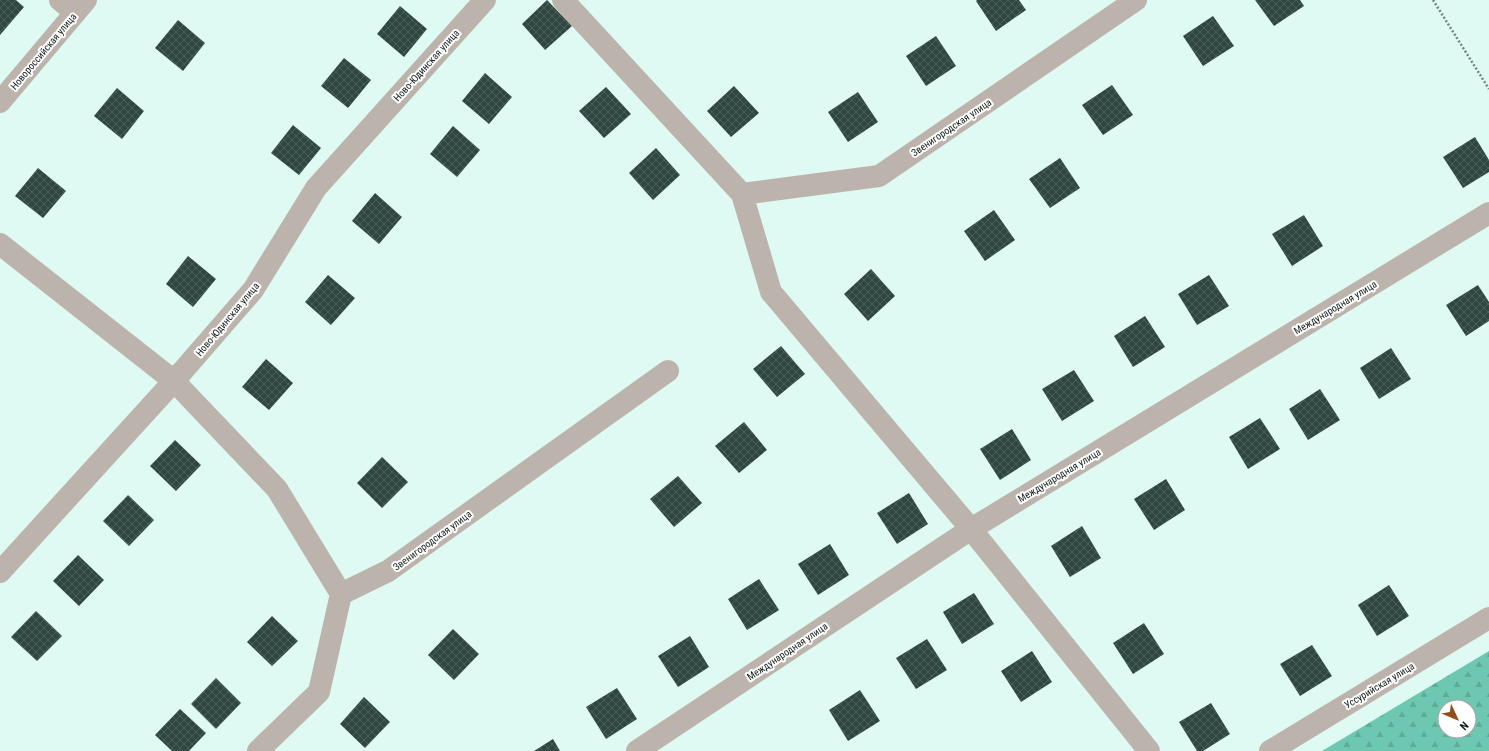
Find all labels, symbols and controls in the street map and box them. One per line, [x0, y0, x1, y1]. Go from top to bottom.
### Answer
street label: Новороссийская улица [8, 11, 79, 92]
street label: Ново-Юдинская улица [391, 27, 461, 103]
street label: Звенигородская улица [909, 96, 994, 158]
street label: Международная улица [1292, 278, 1379, 336]
street label: Ново-Юдинская улица [193, 280, 261, 358]
street label: Международная улица [1016, 446, 1103, 504]
street label: Звенигородская улица [391, 508, 474, 573]
street label: Международная улица [745, 620, 830, 682]
street label: Уссурийская улица [1342, 660, 1416, 711]
north arrow [1437, 699, 1477, 739]
text: N [1457, 719, 1471, 733]

